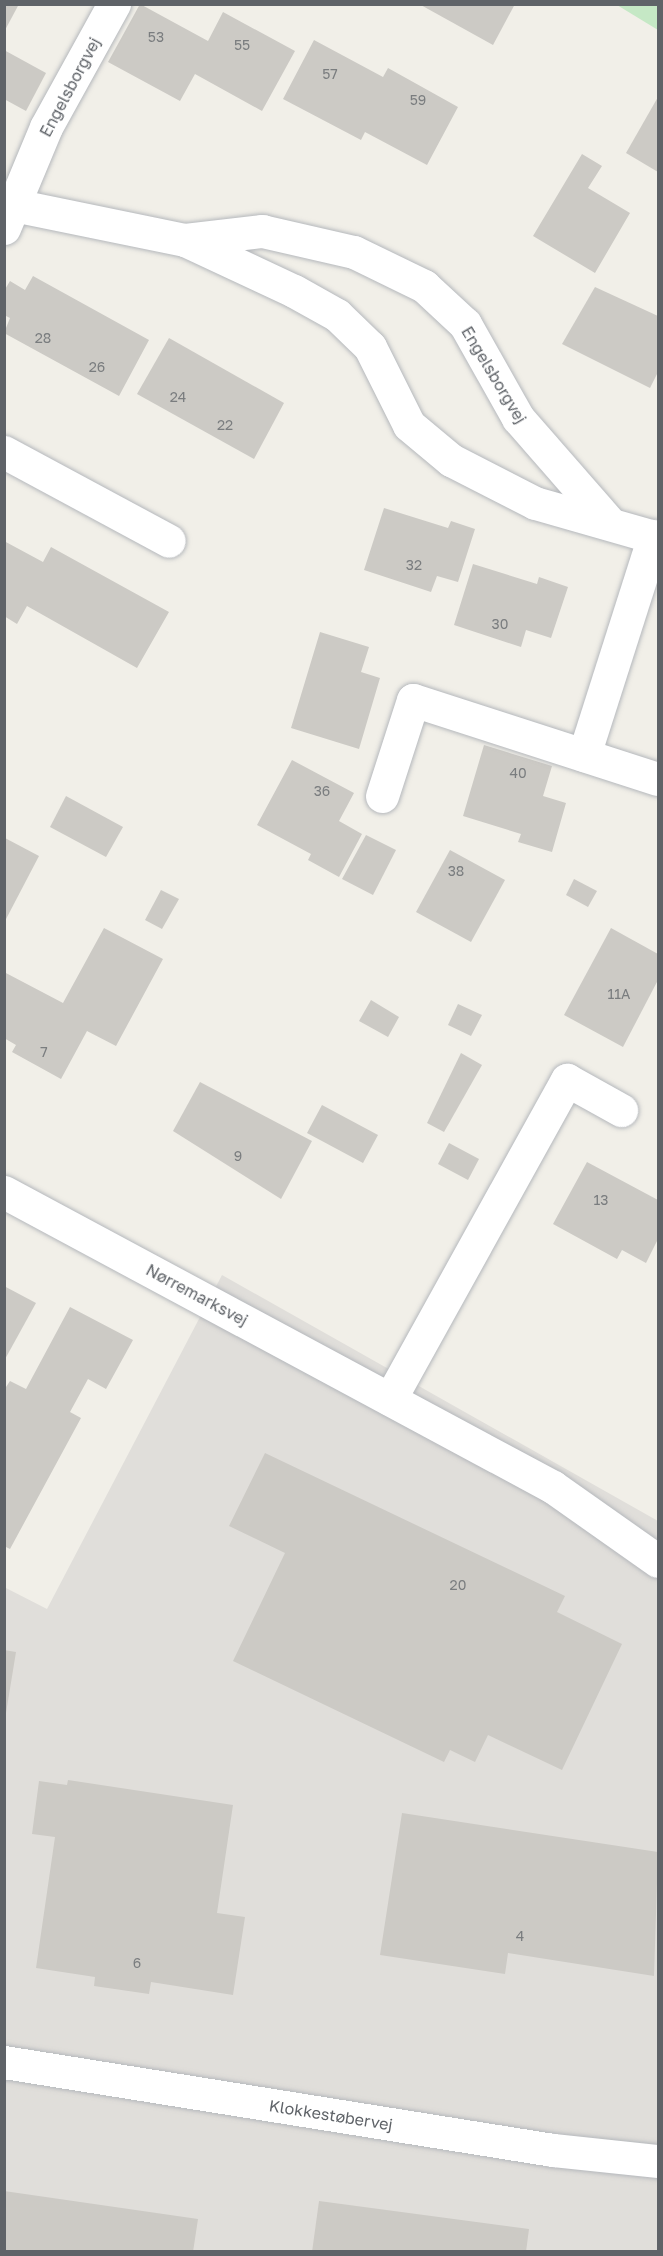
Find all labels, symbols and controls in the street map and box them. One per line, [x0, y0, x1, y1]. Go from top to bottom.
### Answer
house number: 53 [148, 29, 164, 45]
street label: Engelsborgvej [36, 34, 104, 140]
house number: 55 [234, 37, 250, 53]
house number: 57 [322, 66, 338, 82]
house number: 59 [410, 92, 426, 108]
street label: Engelsborgvej [457, 323, 531, 427]
house number: 28 [35, 330, 51, 346]
house number: 26 [89, 359, 105, 375]
house number: 24 [170, 389, 186, 405]
house number: 22 [217, 417, 233, 433]
house number: 32 [406, 557, 422, 573]
house number: 30 [492, 616, 508, 632]
house number: 40 [509, 765, 527, 781]
house number: 36 [314, 783, 330, 799]
house number: 38 [448, 863, 464, 879]
house number: 11A [608, 986, 630, 1002]
house number: 7 [40, 1044, 48, 1060]
house number: 9 [234, 1148, 242, 1164]
house number: 13 [594, 1192, 608, 1208]
street label: Nørremarksvej [143, 1260, 251, 1330]
house number: 20 [450, 1577, 466, 1593]
house number: 4 [516, 1928, 524, 1944]
house number: 6 [133, 1955, 141, 1971]
street label: Klokkestøbervej [268, 2096, 394, 2134]

